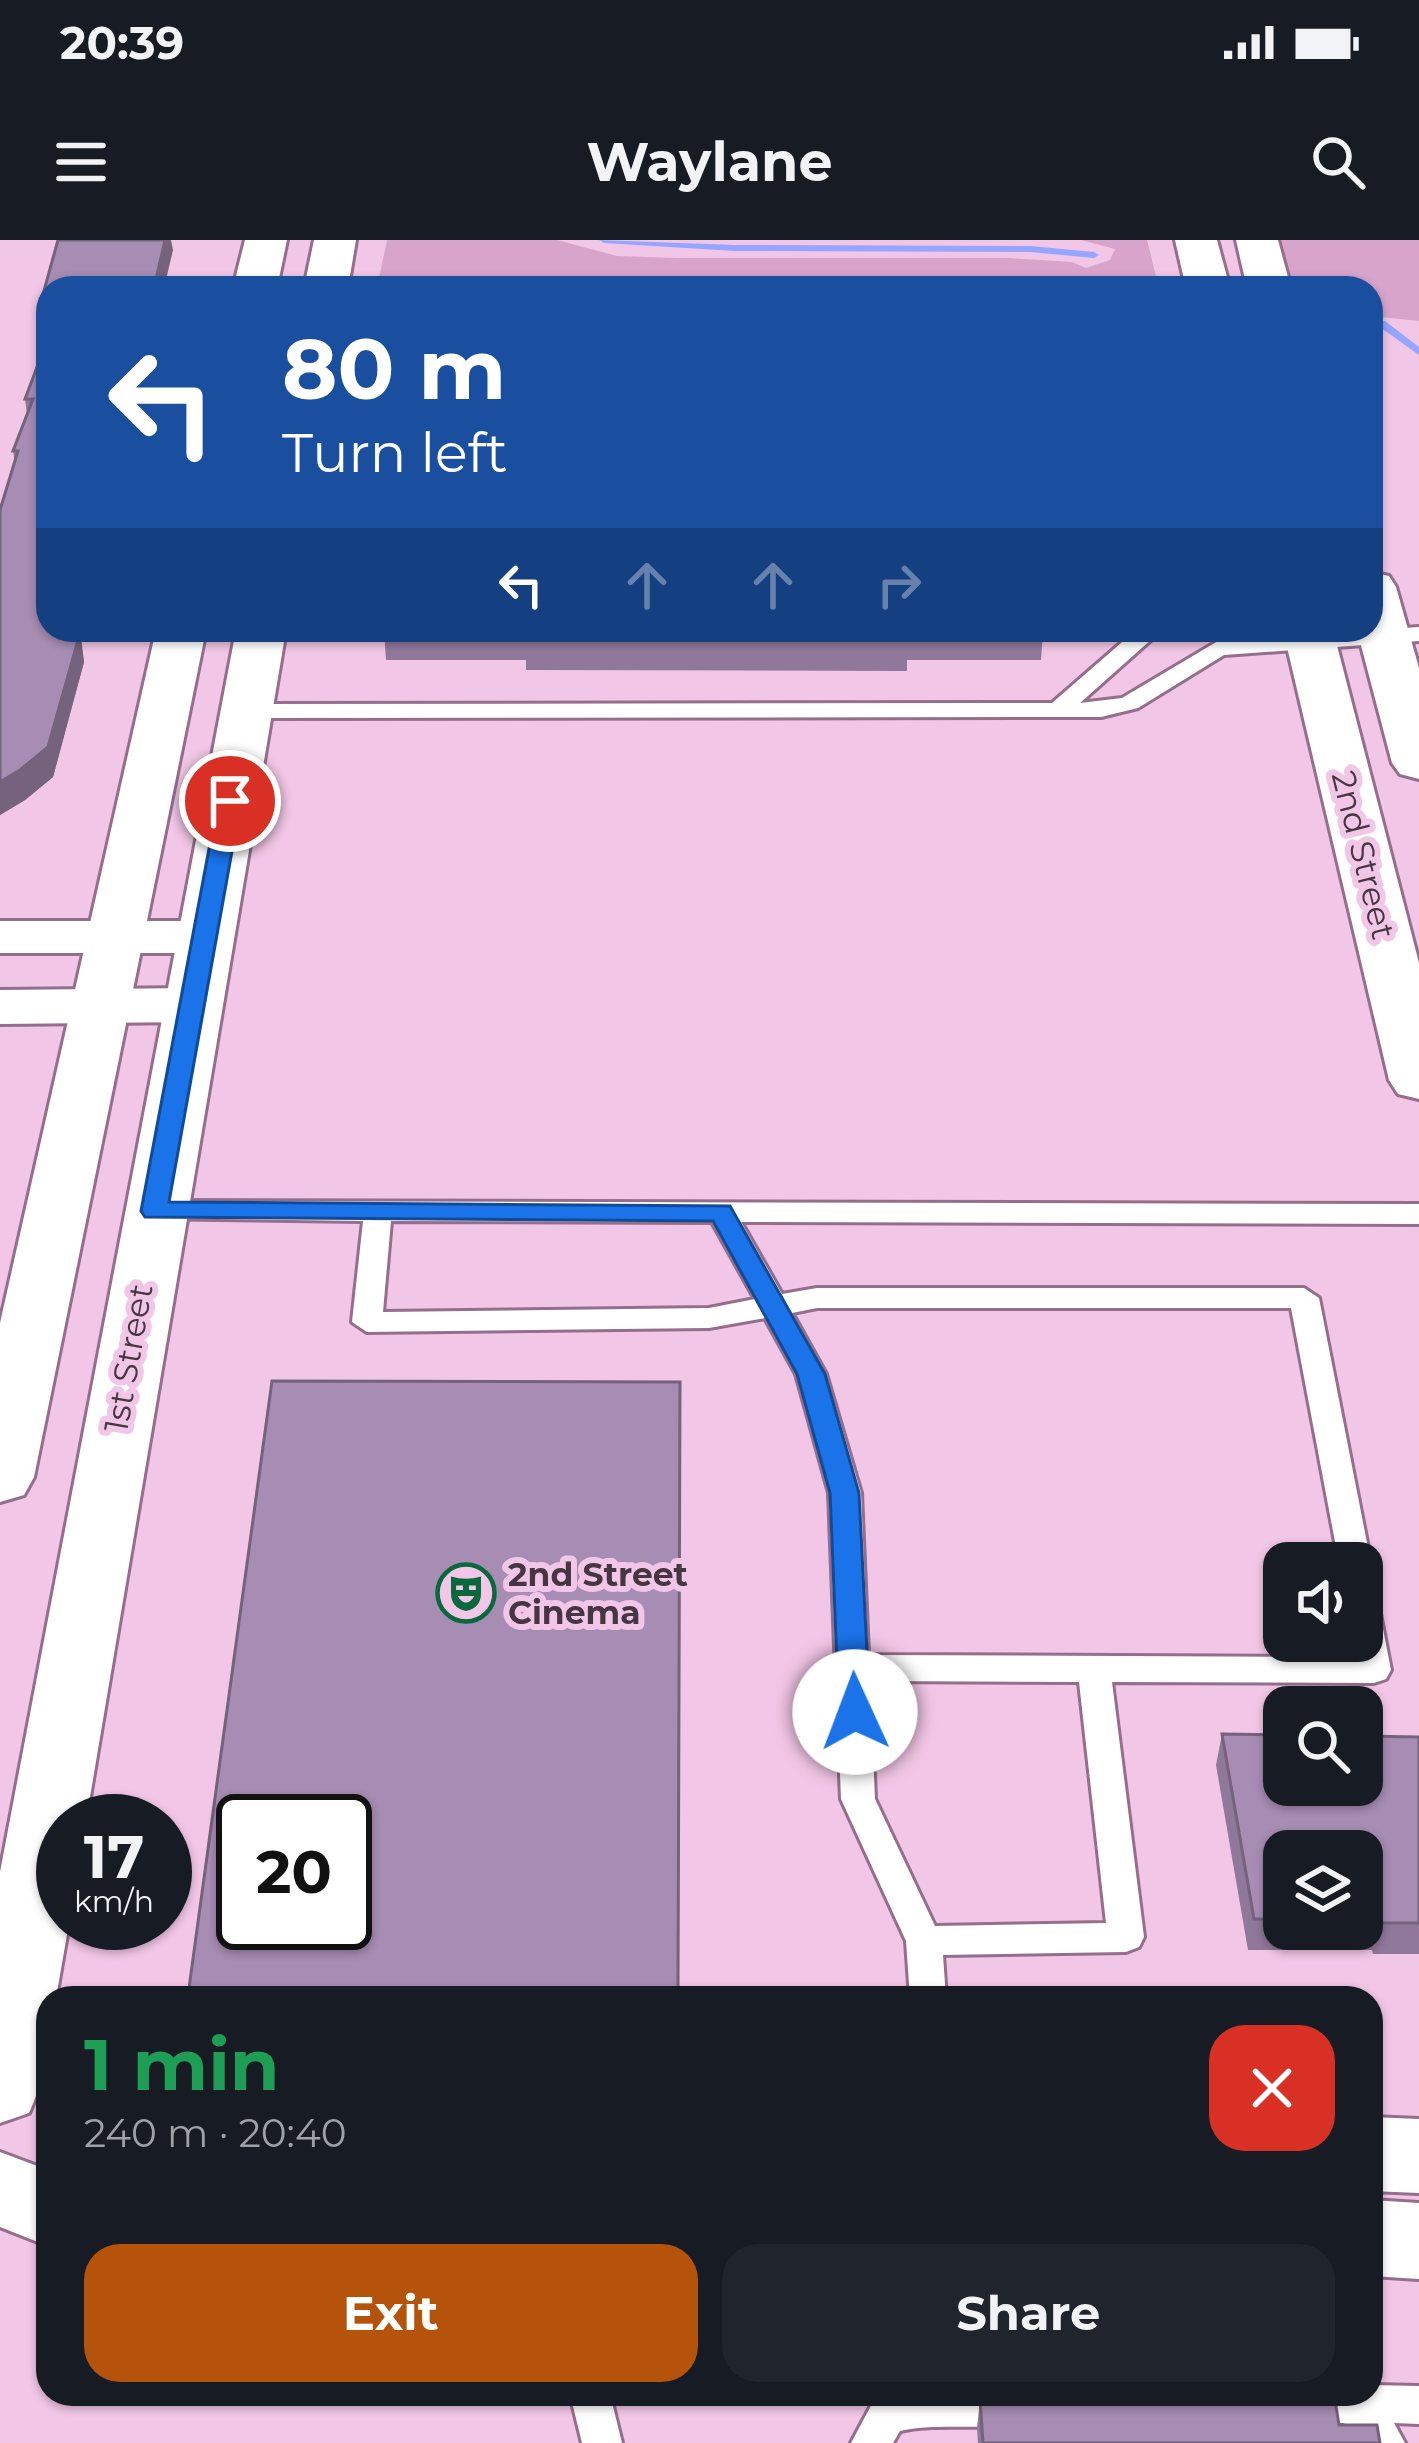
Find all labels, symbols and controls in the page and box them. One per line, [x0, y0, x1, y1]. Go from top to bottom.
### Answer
text: 20:39 [60, 15, 184, 70]
icon: menu [48, 129, 114, 195]
text: Waylane [586, 129, 833, 195]
icon: search [1305, 129, 1371, 195]
text: 80 m [282, 318, 506, 420]
icon: left [84, 324, 240, 480]
text: Turn left [282, 420, 508, 486]
icon: left [488, 552, 554, 618]
icon: ahead [614, 552, 680, 618]
icon: ahead [740, 552, 806, 618]
icon: right [866, 552, 932, 618]
pin [179, 750, 281, 852]
street label: 2nd Street [1324, 767, 1404, 943]
icon: arrive [197, 768, 263, 834]
street label: 1st Street [95, 1281, 161, 1435]
map controls [1263, 1542, 1383, 1950]
button: sound [1263, 1542, 1383, 1662]
place label: 2nd Street Cinema [508, 1554, 688, 1632]
theatre icon: 2nd Street Cinema [435, 1562, 497, 1624]
position arrow [792, 1649, 918, 1775]
button: search [1263, 1686, 1383, 1806]
speed limit sign: 20 [216, 1794, 372, 1950]
text: 17 [84, 1820, 144, 1893]
button: layers [1263, 1830, 1383, 1950]
text: km/h [74, 1883, 154, 1920]
text: 1 min [84, 2020, 280, 2108]
button: close [1209, 2025, 1335, 2151]
text: 240 m · 20:40 [84, 2109, 346, 2157]
button: Exit [84, 2244, 698, 2382]
button: Share [722, 2244, 1335, 2382]

